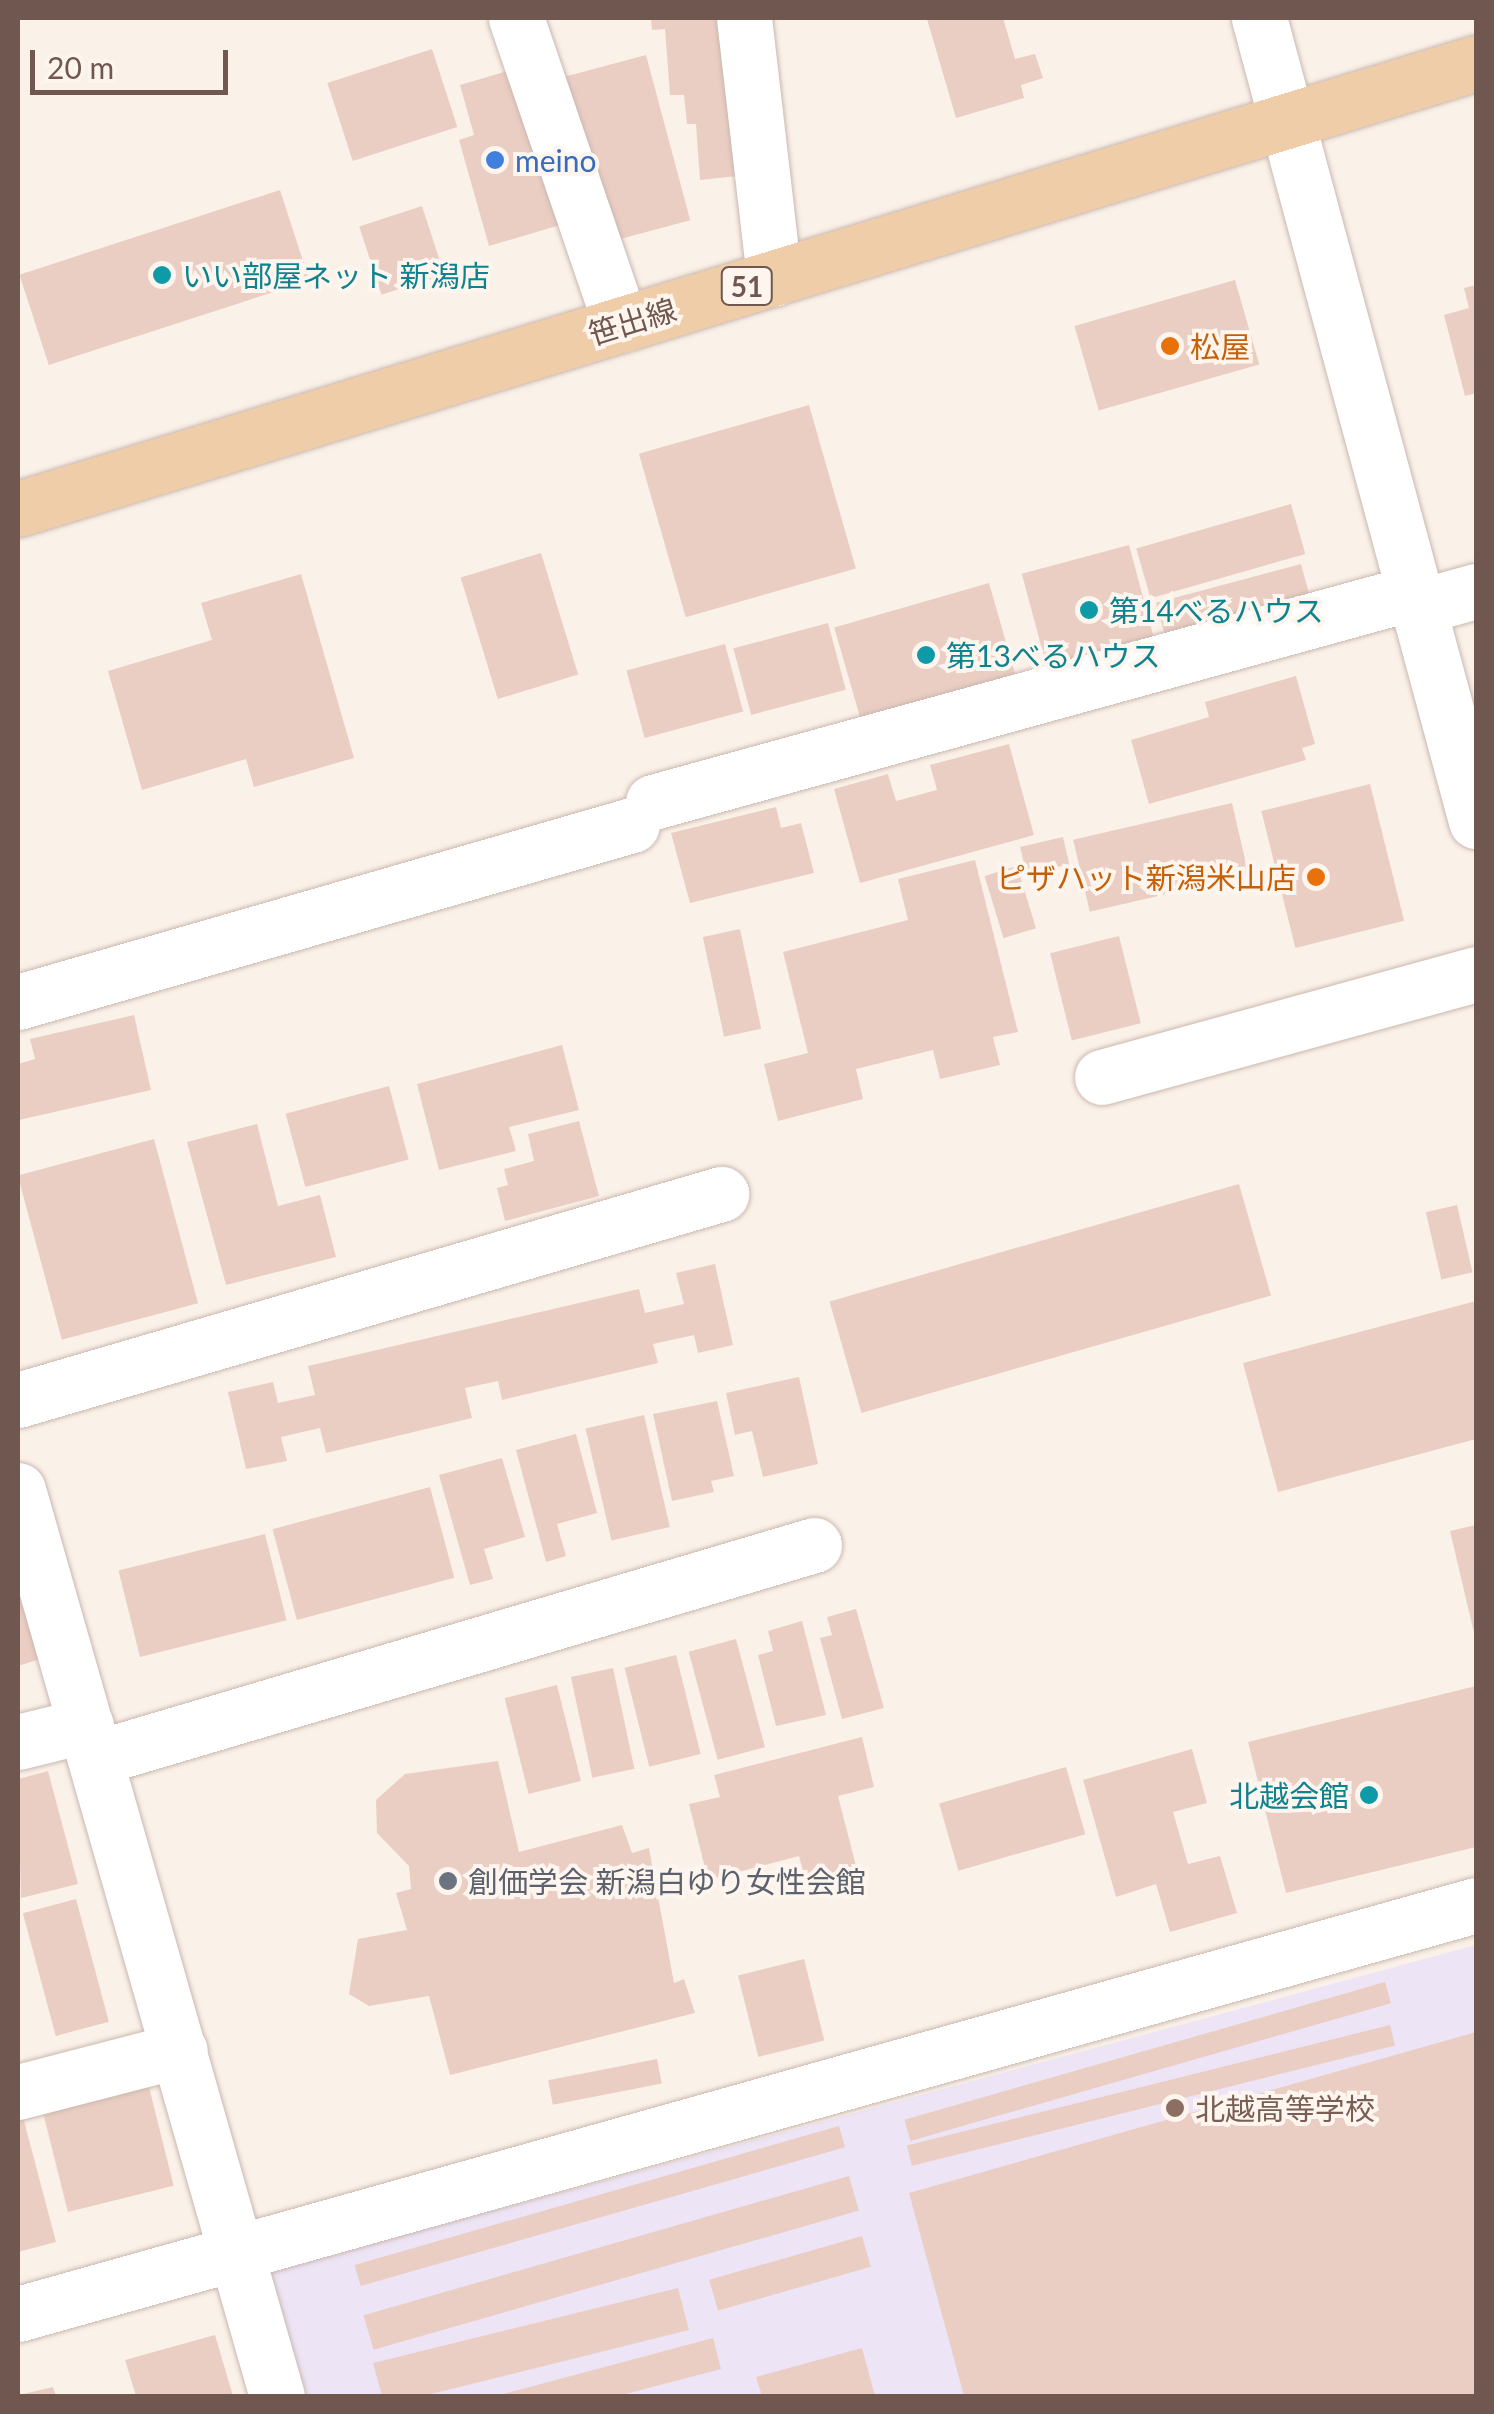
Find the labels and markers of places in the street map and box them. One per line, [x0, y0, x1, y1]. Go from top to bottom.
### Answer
place label: meino [515, 142, 596, 178]
marker: meino [484, 149, 506, 171]
place label: いい部屋ネット 新潟店 [182, 257, 490, 293]
marker: いい部屋ネット 新潟店 [151, 264, 173, 286]
place label: 松屋 [1190, 328, 1250, 364]
marker: 松屋 [1159, 335, 1181, 357]
place label: 第14べるハウス [1109, 592, 1324, 628]
marker: 第14べるハウス [1078, 599, 1100, 621]
place label: 第13べるハウス [946, 637, 1161, 673]
marker: 第13べるハウス [915, 644, 937, 666]
place label: ピザハット新潟米山店 [996, 859, 1296, 895]
marker: ピザハット新潟米山店 [1305, 866, 1327, 888]
place label: 北越会館 [1229, 1777, 1349, 1813]
marker: 北越会館 [1358, 1784, 1380, 1806]
place label: 創価学会 新潟白ゆり女性会館 [468, 1863, 866, 1899]
marker: 創価学会 新潟白ゆり女性会館 [437, 1870, 459, 1892]
place label: 北越高等学校 [1195, 2090, 1375, 2126]
marker: 北越高等学校 [1164, 2097, 1186, 2119]

